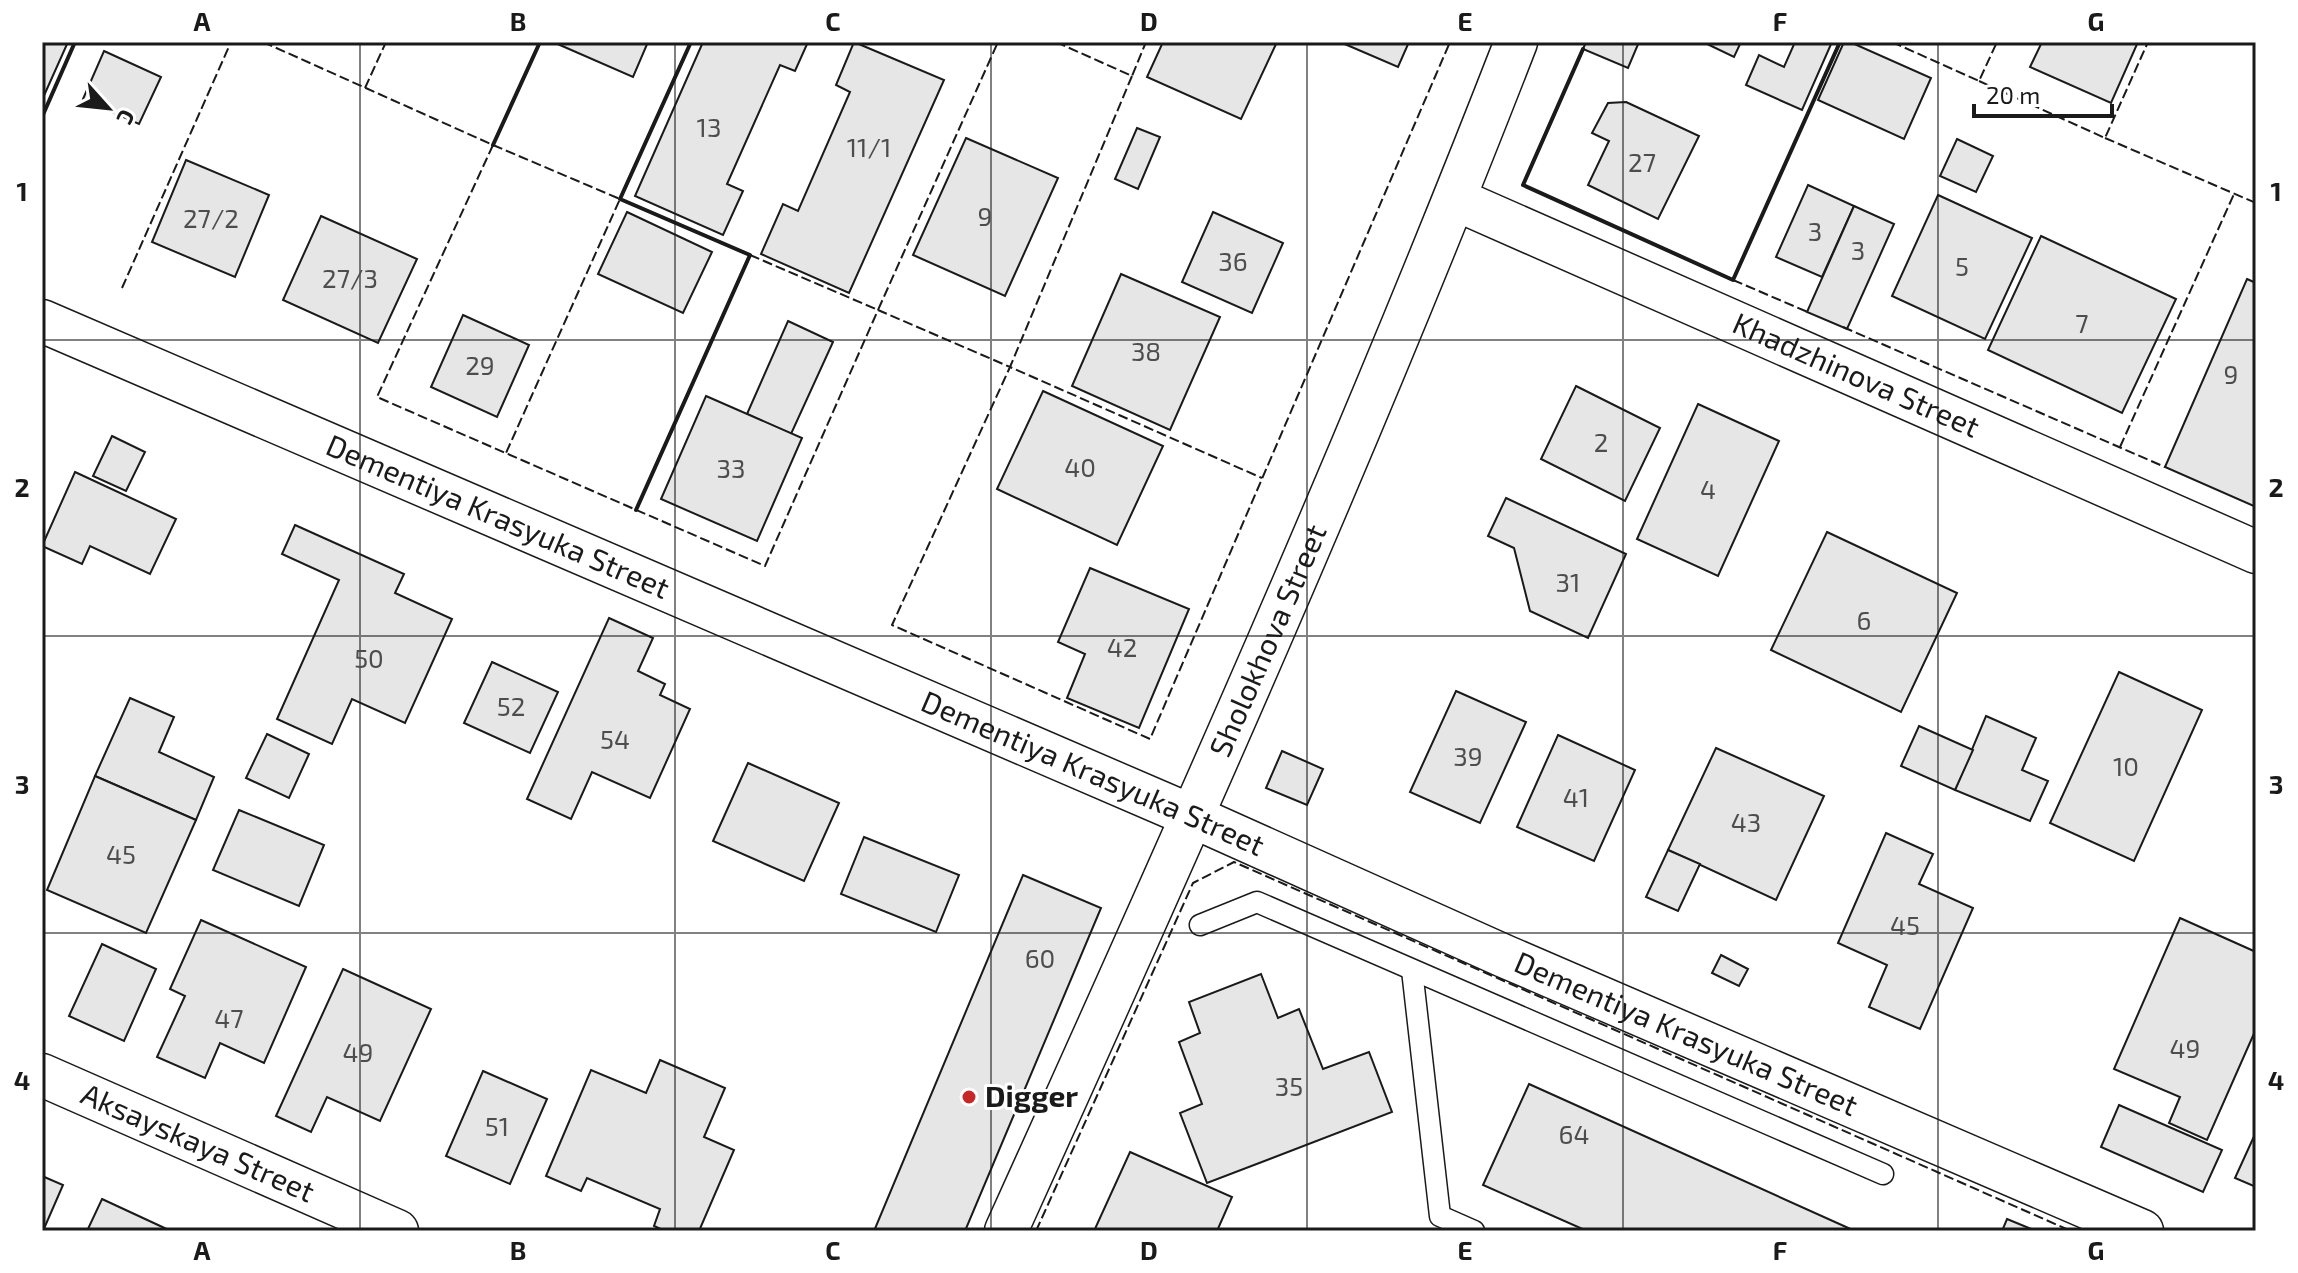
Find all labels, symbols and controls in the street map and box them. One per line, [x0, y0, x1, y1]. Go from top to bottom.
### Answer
text: A [194, 5, 211, 36]
text: B [510, 5, 526, 36]
text: C [825, 5, 841, 36]
text: D [1140, 5, 1158, 36]
text: E [1457, 5, 1473, 36]
text: F [1773, 5, 1787, 36]
text: G [2088, 5, 2104, 36]
north arrow [68, 68, 148, 148]
scale bar [1974, 68, 2112, 118]
text: 20 m [1986, 80, 2040, 109]
text: С [112, 106, 141, 129]
house number: 13 [697, 111, 721, 142]
house number: 11/1 [847, 131, 891, 162]
house number: 27 [1628, 146, 1656, 177]
text: 1 [16, 175, 28, 206]
text: 1 [2270, 175, 2282, 206]
house number: 9 [978, 200, 992, 231]
house number: 27/2 [183, 202, 239, 233]
house number: 3 [1808, 215, 1822, 246]
house number: 3 [1851, 234, 1865, 265]
house number: 36 [1218, 245, 1248, 276]
house number: 5 [1955, 250, 1969, 281]
house number: 27/3 [322, 262, 378, 293]
street label: Khadzhinova Street [1728, 304, 1985, 444]
house number: 7 [2075, 307, 2089, 338]
house number: 38 [1131, 335, 1161, 366]
house number: 29 [465, 349, 495, 380]
house number: 9 [2224, 358, 2238, 389]
street label: Dementiya Krasyuka Street [321, 426, 675, 605]
house number: 2 [1594, 426, 1608, 457]
house number: 40 [1064, 451, 1096, 482]
house number: 33 [717, 452, 745, 483]
text: 2 [14, 471, 30, 502]
text: 2 [2268, 471, 2284, 502]
house number: 4 [1700, 473, 1716, 504]
street label: Sholokhova Street [1201, 519, 1333, 762]
house number: 31 [1556, 566, 1580, 597]
house number: 6 [1857, 604, 1871, 635]
house number: 42 [1107, 631, 1137, 662]
house number: 50 [354, 642, 384, 673]
street label: Dementiya Krasyuka Street [917, 682, 1270, 862]
house number: 52 [497, 690, 525, 721]
house number: 54 [600, 723, 630, 754]
house number: 39 [1453, 740, 1483, 771]
house number: 10 [2113, 750, 2139, 781]
text: 3 [15, 768, 29, 799]
text: 3 [2269, 768, 2283, 799]
house number: 41 [1563, 781, 1589, 812]
house number: 43 [1731, 806, 1761, 837]
house number: 45 [106, 838, 136, 869]
house number: 45 [1890, 909, 1920, 940]
house number: 60 [1025, 942, 1055, 973]
street label: Dementiya Krasyuka Street [1510, 943, 1864, 1122]
house number: 47 [214, 1002, 244, 1033]
house number: 49 [2170, 1032, 2200, 1063]
house number: 49 [343, 1036, 373, 1067]
text: 4 [14, 1064, 30, 1095]
text: 4 [2268, 1064, 2284, 1095]
house number: 35 [1275, 1070, 1303, 1101]
street label: Aksayskaya Street [76, 1075, 321, 1209]
place label: Digger [985, 1077, 1078, 1113]
marker: Digger [960, 1088, 978, 1106]
house number: 51 [485, 1110, 509, 1141]
house number: 64 [1559, 1118, 1589, 1149]
text: A [194, 1234, 211, 1265]
text: B [510, 1234, 526, 1265]
text: C [825, 1234, 841, 1265]
text: D [1140, 1234, 1158, 1265]
text: E [1457, 1234, 1473, 1265]
text: F [1773, 1234, 1787, 1265]
text: G [2088, 1234, 2104, 1265]

